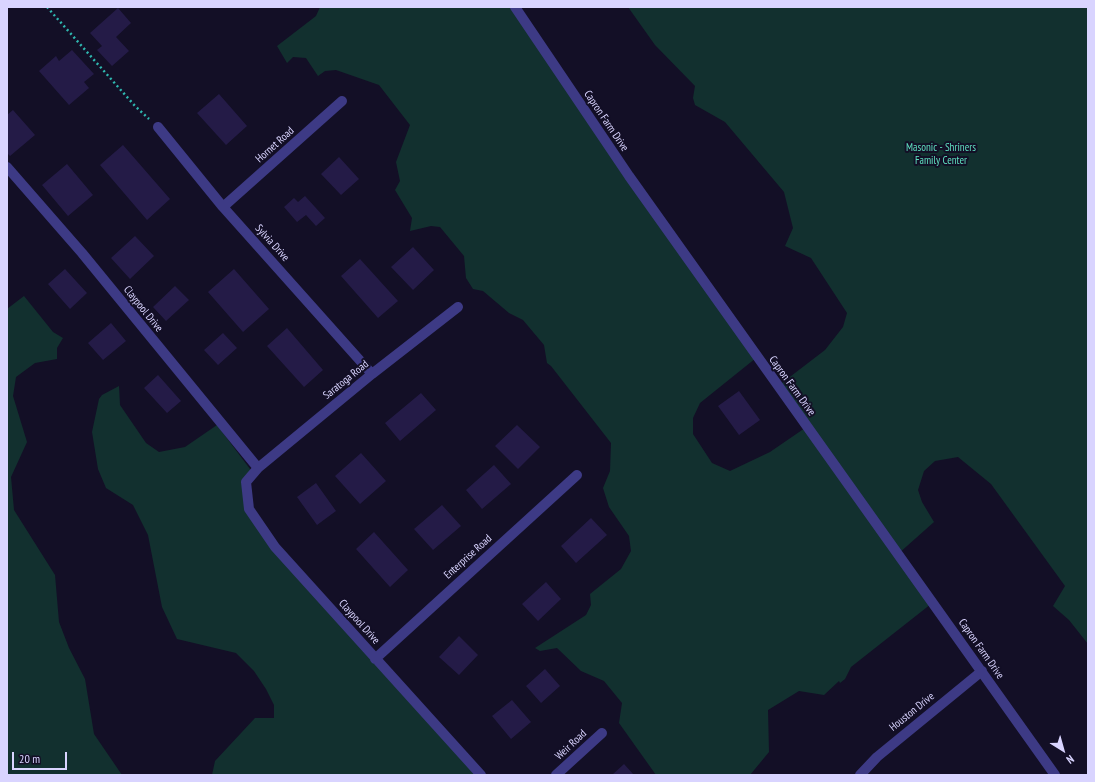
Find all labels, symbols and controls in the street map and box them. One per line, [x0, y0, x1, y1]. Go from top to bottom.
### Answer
street label: Capron Farm Drive [581, 88, 631, 154]
street label: Hornet Road [253, 124, 297, 166]
park label: Masonic - Shriners Family Center [906, 141, 976, 167]
street label: Sylvia Drive [252, 222, 292, 264]
street label: Claypool Drive [120, 283, 166, 335]
street label: Capron Farm Drive [766, 354, 818, 418]
street label: Saratoga Road [321, 358, 371, 402]
street label: Enterprise Road [441, 532, 495, 582]
street label: Claypool Drive [336, 597, 382, 647]
street label: Capron Farm Drive [955, 616, 1007, 682]
street label: Houston Drive [887, 690, 937, 734]
street label: Weir Road [553, 727, 589, 763]
north arrow [1043, 730, 1083, 770]
scale bar [14, 744, 69, 770]
text: 20 m [19, 751, 40, 766]
text: N [1064, 752, 1077, 767]

